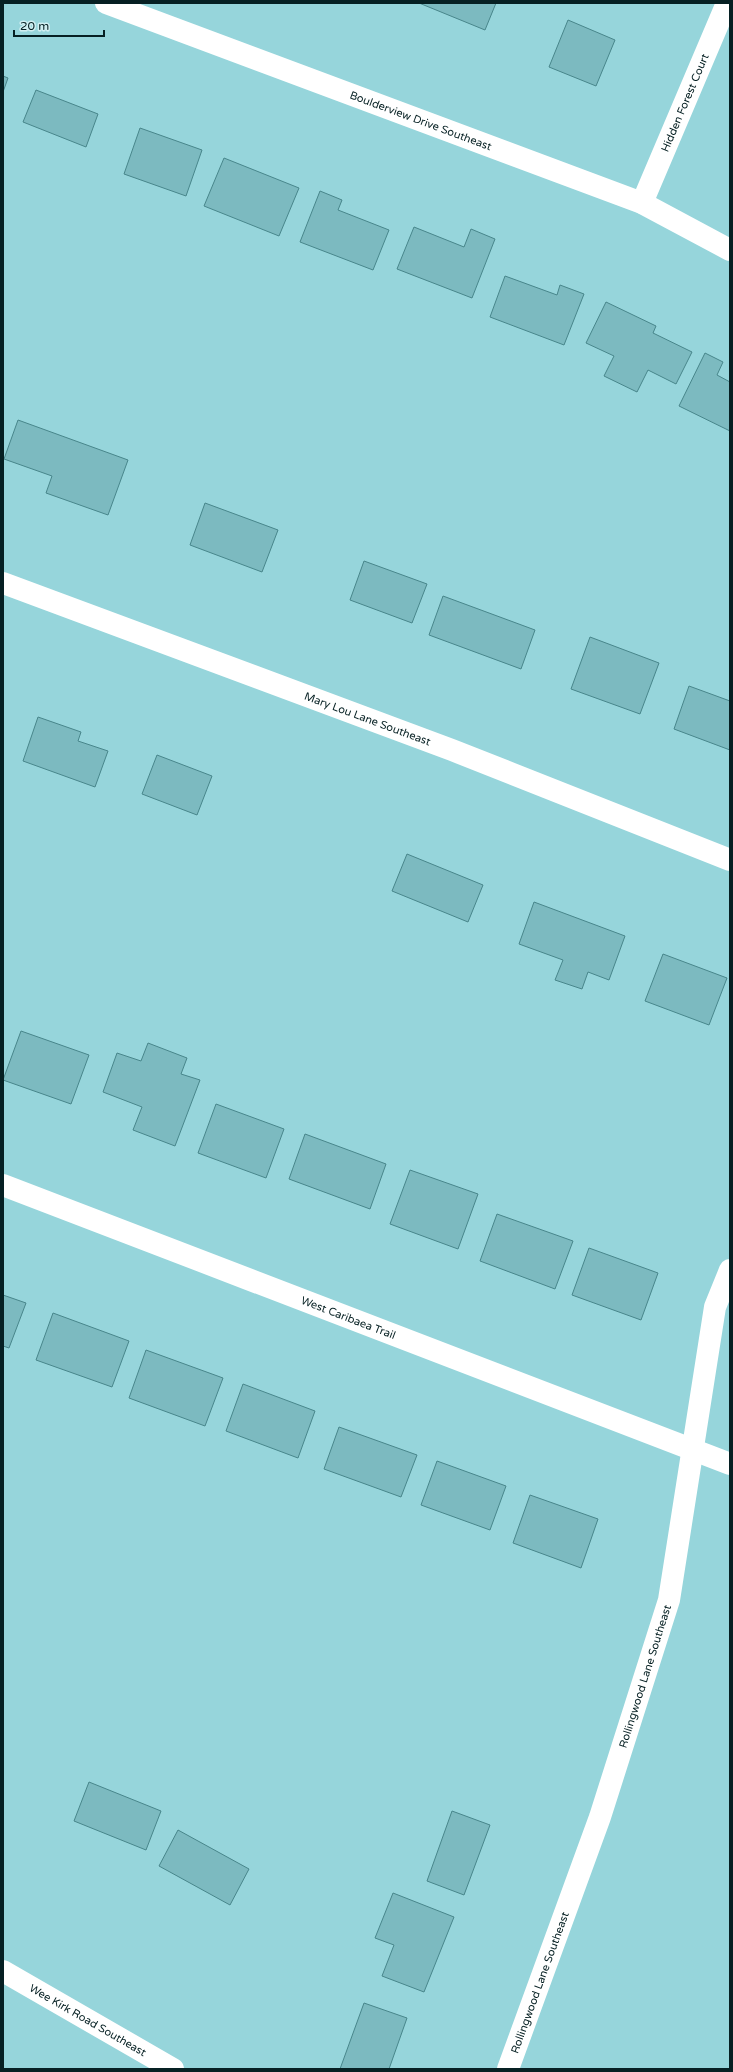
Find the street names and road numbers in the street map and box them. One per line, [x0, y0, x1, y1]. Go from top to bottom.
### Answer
street label: Hidden Forest Court [658, 52, 711, 154]
street label: Boulderview Drive Southeast [348, 88, 494, 153]
street label: Mary Lou Lane Southeast [303, 689, 433, 748]
street label: West Caribaea Trail [299, 1294, 398, 1342]
street label: Rollingwood Lane Southeast [616, 1603, 674, 1749]
street label: Rollingwood Lane Southeast [508, 1910, 571, 2055]
street label: Wee Kirk Road Southeast [27, 1981, 149, 2059]

